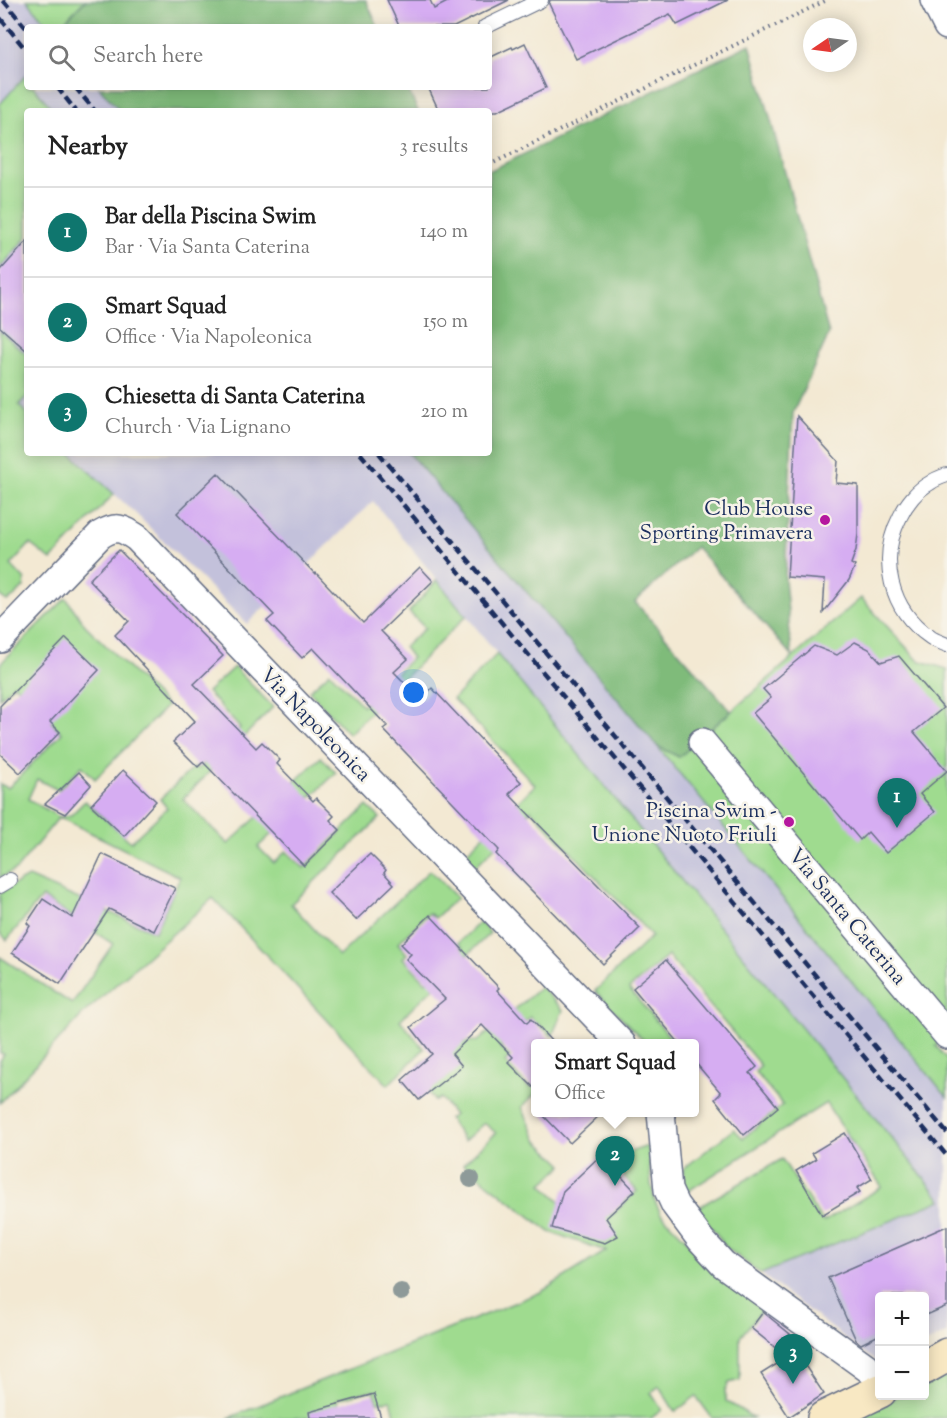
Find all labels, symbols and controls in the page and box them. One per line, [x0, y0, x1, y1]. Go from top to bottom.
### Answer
north arrow [803, 18, 857, 72]
search box [24, 24, 492, 90]
icon: search [45, 41, 78, 74]
text: Search here [93, 41, 203, 73]
text: Nearby [48, 129, 128, 166]
text: 3 results [399, 133, 468, 162]
text: Bar della Piscina Swim [105, 202, 316, 234]
text: 1 [64, 218, 71, 247]
text: 140 m [420, 218, 468, 247]
text: Bar · Via Santa Caterina [105, 234, 310, 263]
text: Smart Squad [105, 292, 227, 324]
text: 2 [63, 308, 72, 337]
text: 150 m [423, 308, 468, 337]
text: Office · Via Napoleonica [105, 324, 312, 353]
text: Chiesetta di Santa Caterina [105, 382, 365, 414]
text: 3 [63, 398, 72, 427]
text: 210 m [421, 398, 468, 427]
text: Church · Via Lignano [105, 414, 291, 443]
place label: Club House Sporting Primavera [640, 495, 813, 549]
marker: Club House Sporting Primavera [818, 513, 832, 527]
street label: Via Napoleonica [252, 661, 377, 790]
your location [399, 678, 428, 707]
pin: 1 [878, 778, 916, 828]
place label: Piscina Swim - Unione Nuoto Friuli [591, 797, 777, 851]
marker: Piscina Swim - Unione Nuoto Friuli [782, 815, 796, 829]
street label: Via Santa Caterina [780, 842, 913, 993]
popup [531, 1039, 699, 1117]
text: Smart Squad [554, 1048, 676, 1080]
text: Office [554, 1080, 606, 1109]
pin: 2 [596, 1136, 634, 1186]
map controls [875, 1292, 929, 1400]
button: + [875, 1292, 929, 1346]
pin: 3 [774, 1334, 812, 1384]
button: − [875, 1346, 929, 1400]

